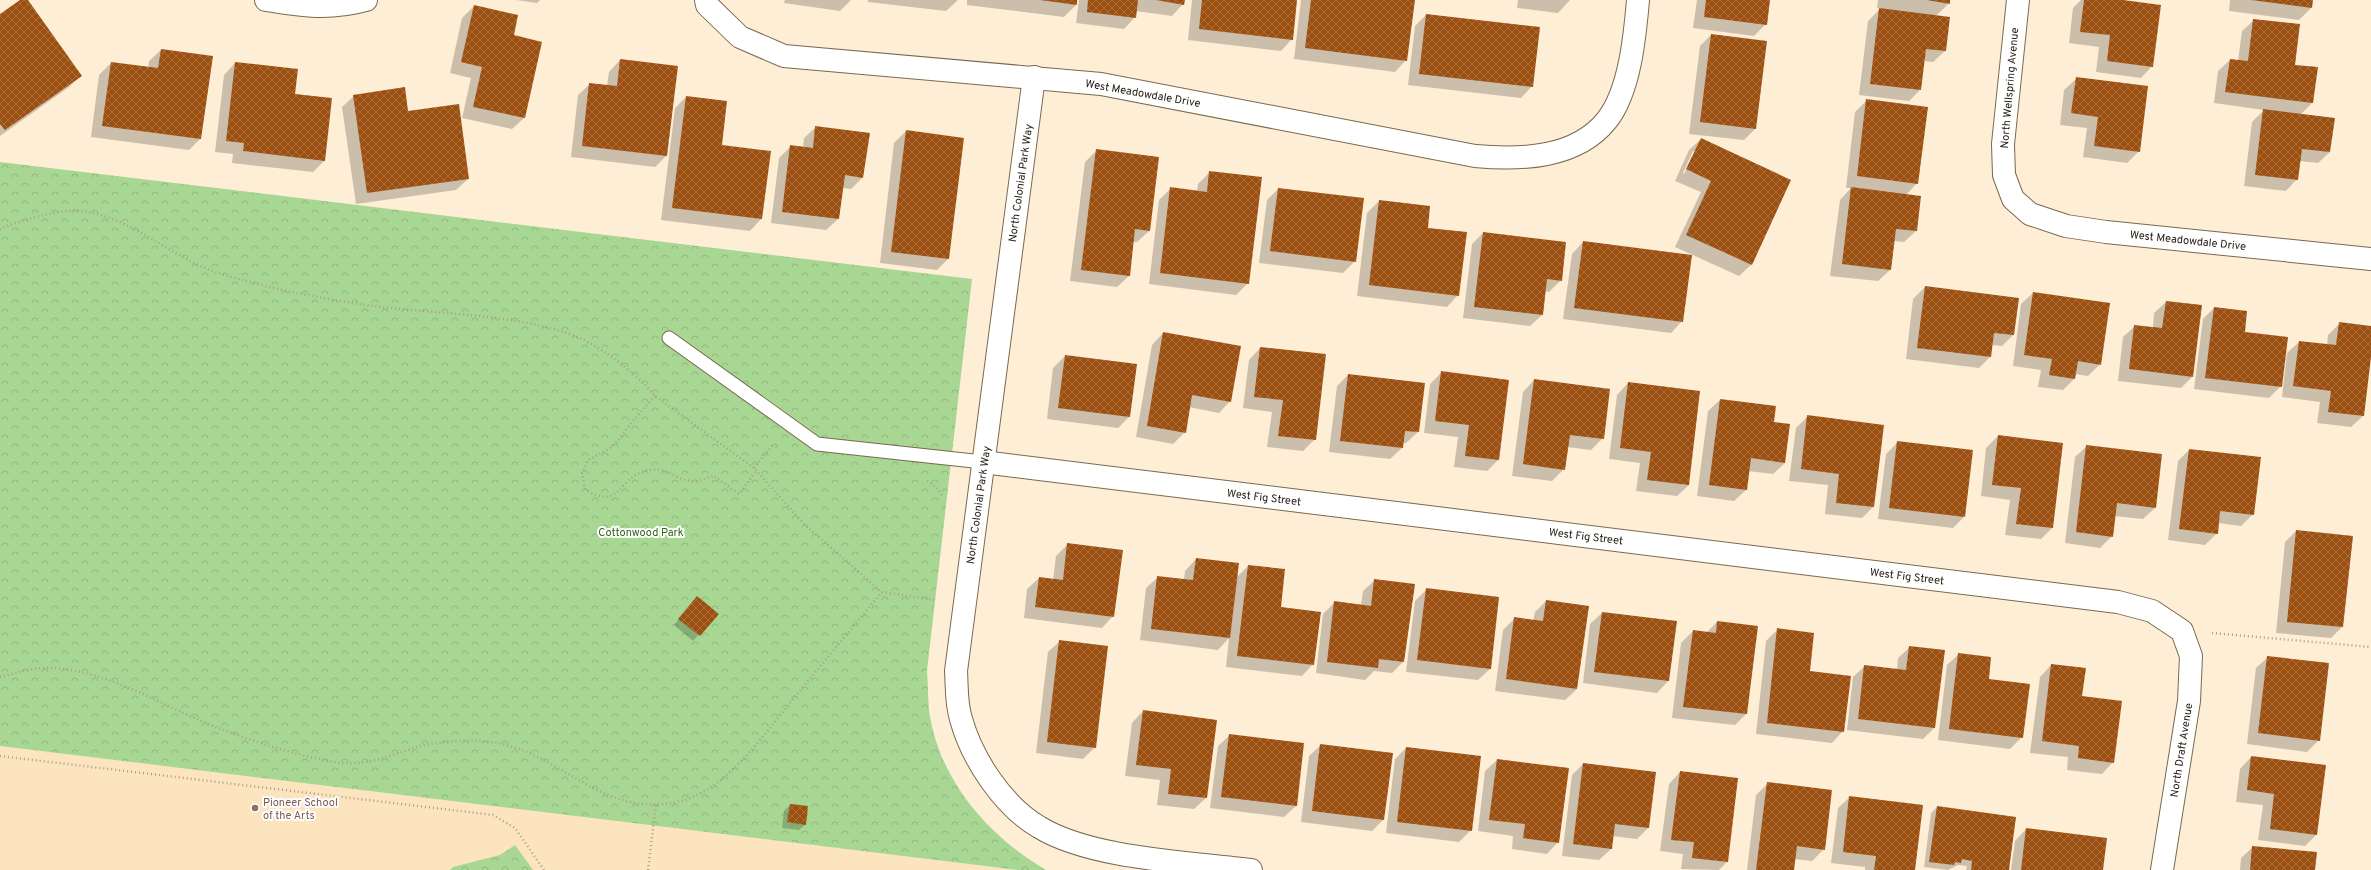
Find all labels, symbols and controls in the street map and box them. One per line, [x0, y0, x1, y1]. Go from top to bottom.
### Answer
street label: North Wellspring Avenue [1998, 27, 2022, 149]
street label: West Meadowdale Drive [1084, 77, 1202, 111]
street label: North Colonial Park Way [1006, 123, 1036, 243]
street label: West Meadowdale Drive [2129, 228, 2247, 254]
street label: North Colonial Park Way [964, 445, 994, 565]
street label: West Fig Street [1226, 486, 1302, 509]
street label: West Fig Street [1548, 525, 1624, 548]
park label: Cottonwood Park [598, 526, 684, 540]
street label: West Fig Street [1869, 565, 1945, 588]
street label: North Draft Avenue [2168, 702, 2196, 798]
place label: Pioneer School of the Arts [263, 796, 338, 823]
marker: Pioneer School of the Arts [250, 803, 260, 813]

